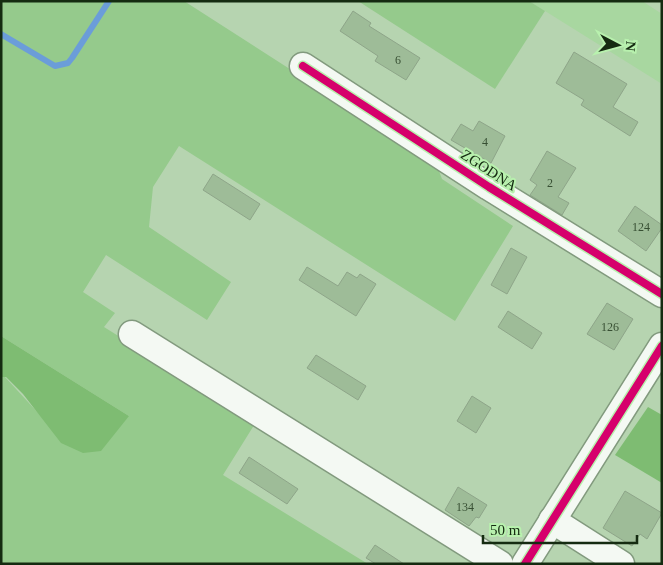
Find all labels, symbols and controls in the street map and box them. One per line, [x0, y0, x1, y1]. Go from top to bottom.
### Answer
north arrow [593, 20, 643, 70]
text: N [622, 40, 638, 52]
house number: 6 [395, 53, 401, 67]
house number: 4 [482, 135, 488, 149]
street label: ZGODNA [458, 146, 520, 194]
house number: 2 [547, 176, 553, 190]
house number: 124 [632, 220, 650, 234]
house number: 126 [601, 320, 619, 334]
house number: 134 [456, 500, 474, 514]
scale bar [483, 512, 637, 544]
text: 50 m [490, 522, 521, 538]

